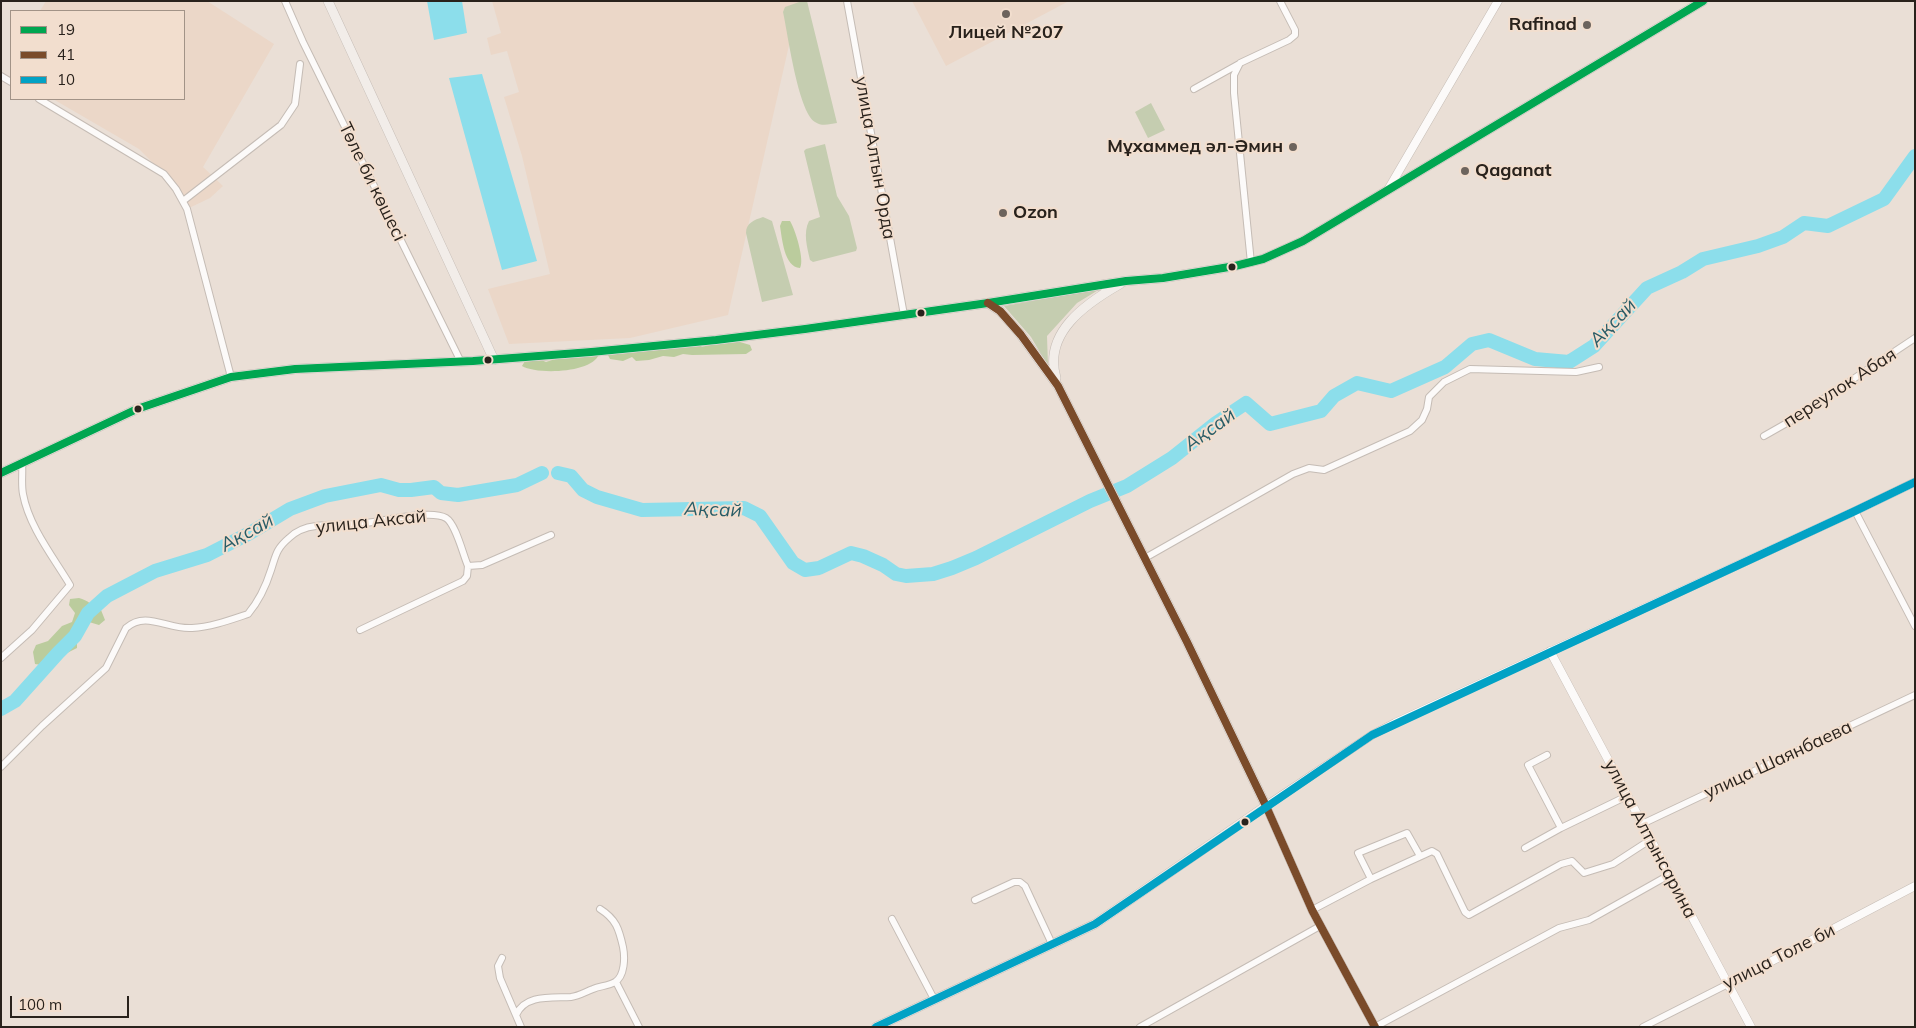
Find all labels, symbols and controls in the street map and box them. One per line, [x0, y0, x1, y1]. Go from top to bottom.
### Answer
marker: Лицей №207 [1000, 8, 1012, 20]
legend [10, 10, 185, 100]
place label: Rafinad [1509, 14, 1577, 36]
marker: Rafinad [1581, 19, 1593, 31]
text: 19 [57, 20, 75, 39]
place label: Лицей №207 [948, 22, 1064, 44]
text: 41 [57, 45, 75, 64]
text: 10 [57, 70, 75, 89]
street label: улица Алтын Орда [850, 75, 900, 241]
street label: Төле би көшесі [334, 119, 410, 245]
place label: Мұхаммед әл-Әмин [1107, 136, 1283, 158]
marker: Мұхаммед әл-Әмин [1287, 141, 1299, 153]
place label: Qaganat [1475, 160, 1552, 182]
marker: Qaganat [1459, 165, 1471, 177]
place label: Ozon [1013, 202, 1058, 224]
marker: Ozon [997, 207, 1009, 219]
unlabelled marker [1227, 262, 1237, 272]
water label: Ақсай [1585, 294, 1641, 352]
unlabelled marker [916, 308, 926, 318]
street label: переулок Абая [1779, 343, 1901, 433]
unlabelled marker [483, 355, 493, 365]
unlabelled marker [133, 404, 143, 414]
water label: Ақсай [1180, 404, 1240, 456]
water label: Ақсай [684, 498, 742, 522]
street label: улица Аксай [315, 505, 427, 539]
water label: Ақсай [216, 509, 278, 557]
street label: улица Шаянбаева [1701, 716, 1855, 804]
street label: улица Алтынсарина [1599, 756, 1701, 922]
unlabelled marker [1240, 817, 1250, 827]
street label: улица Толе би [1719, 919, 1839, 995]
scale bar [12, 986, 131, 1018]
text: 100 m [18, 995, 62, 1014]

